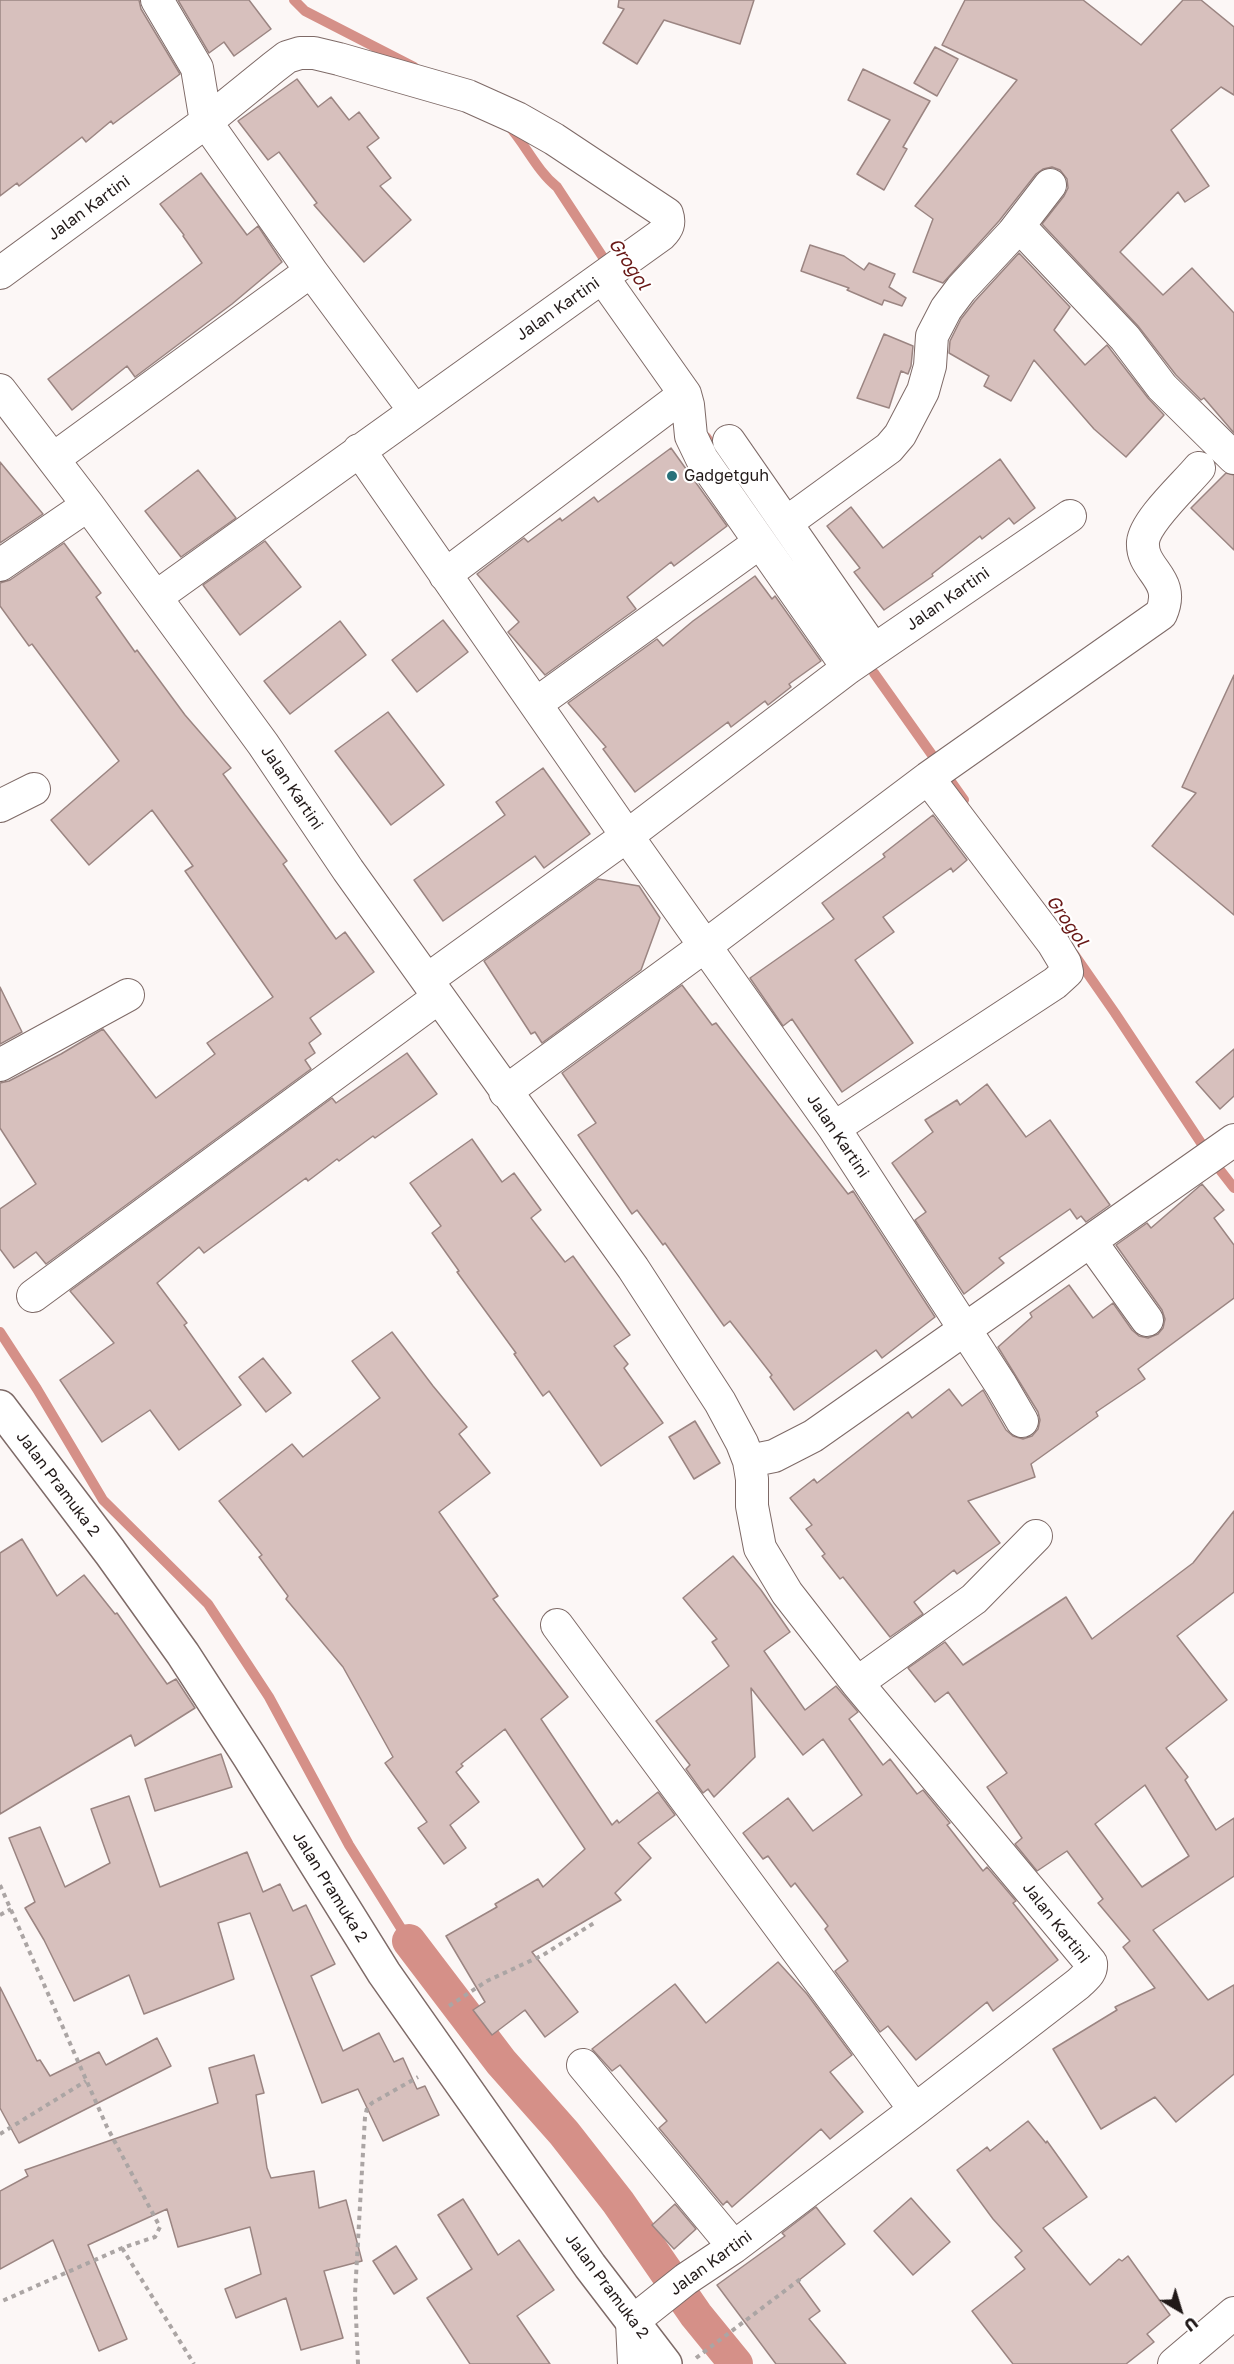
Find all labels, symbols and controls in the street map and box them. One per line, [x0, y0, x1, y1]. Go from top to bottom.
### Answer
street label: Jalan Kartini [44, 172, 134, 244]
water label: Grogol [604, 234, 654, 294]
street label: Jalan Kartini [513, 273, 603, 345]
place label: Gadgetguh [684, 466, 769, 486]
marker: Gadgetguh [665, 469, 679, 483]
street label: Jalan Kartini [903, 563, 993, 635]
street label: Jalan Kartini [257, 742, 327, 834]
water label: Grogol [1042, 891, 1092, 951]
street label: Jalan Kartini [803, 1090, 873, 1182]
street label: Jalan Pramuka 2 [12, 1428, 104, 1540]
street label: Jalan Pramuka 2 [288, 1828, 372, 1946]
street label: Jalan Kartini [1019, 1879, 1093, 1967]
street label: Jalan Kartini [666, 2227, 756, 2299]
street label: Jalan Pramuka 2 [561, 2230, 653, 2342]
north arrow [1150, 2280, 1210, 2340]
text: U [1180, 2313, 1202, 2336]

